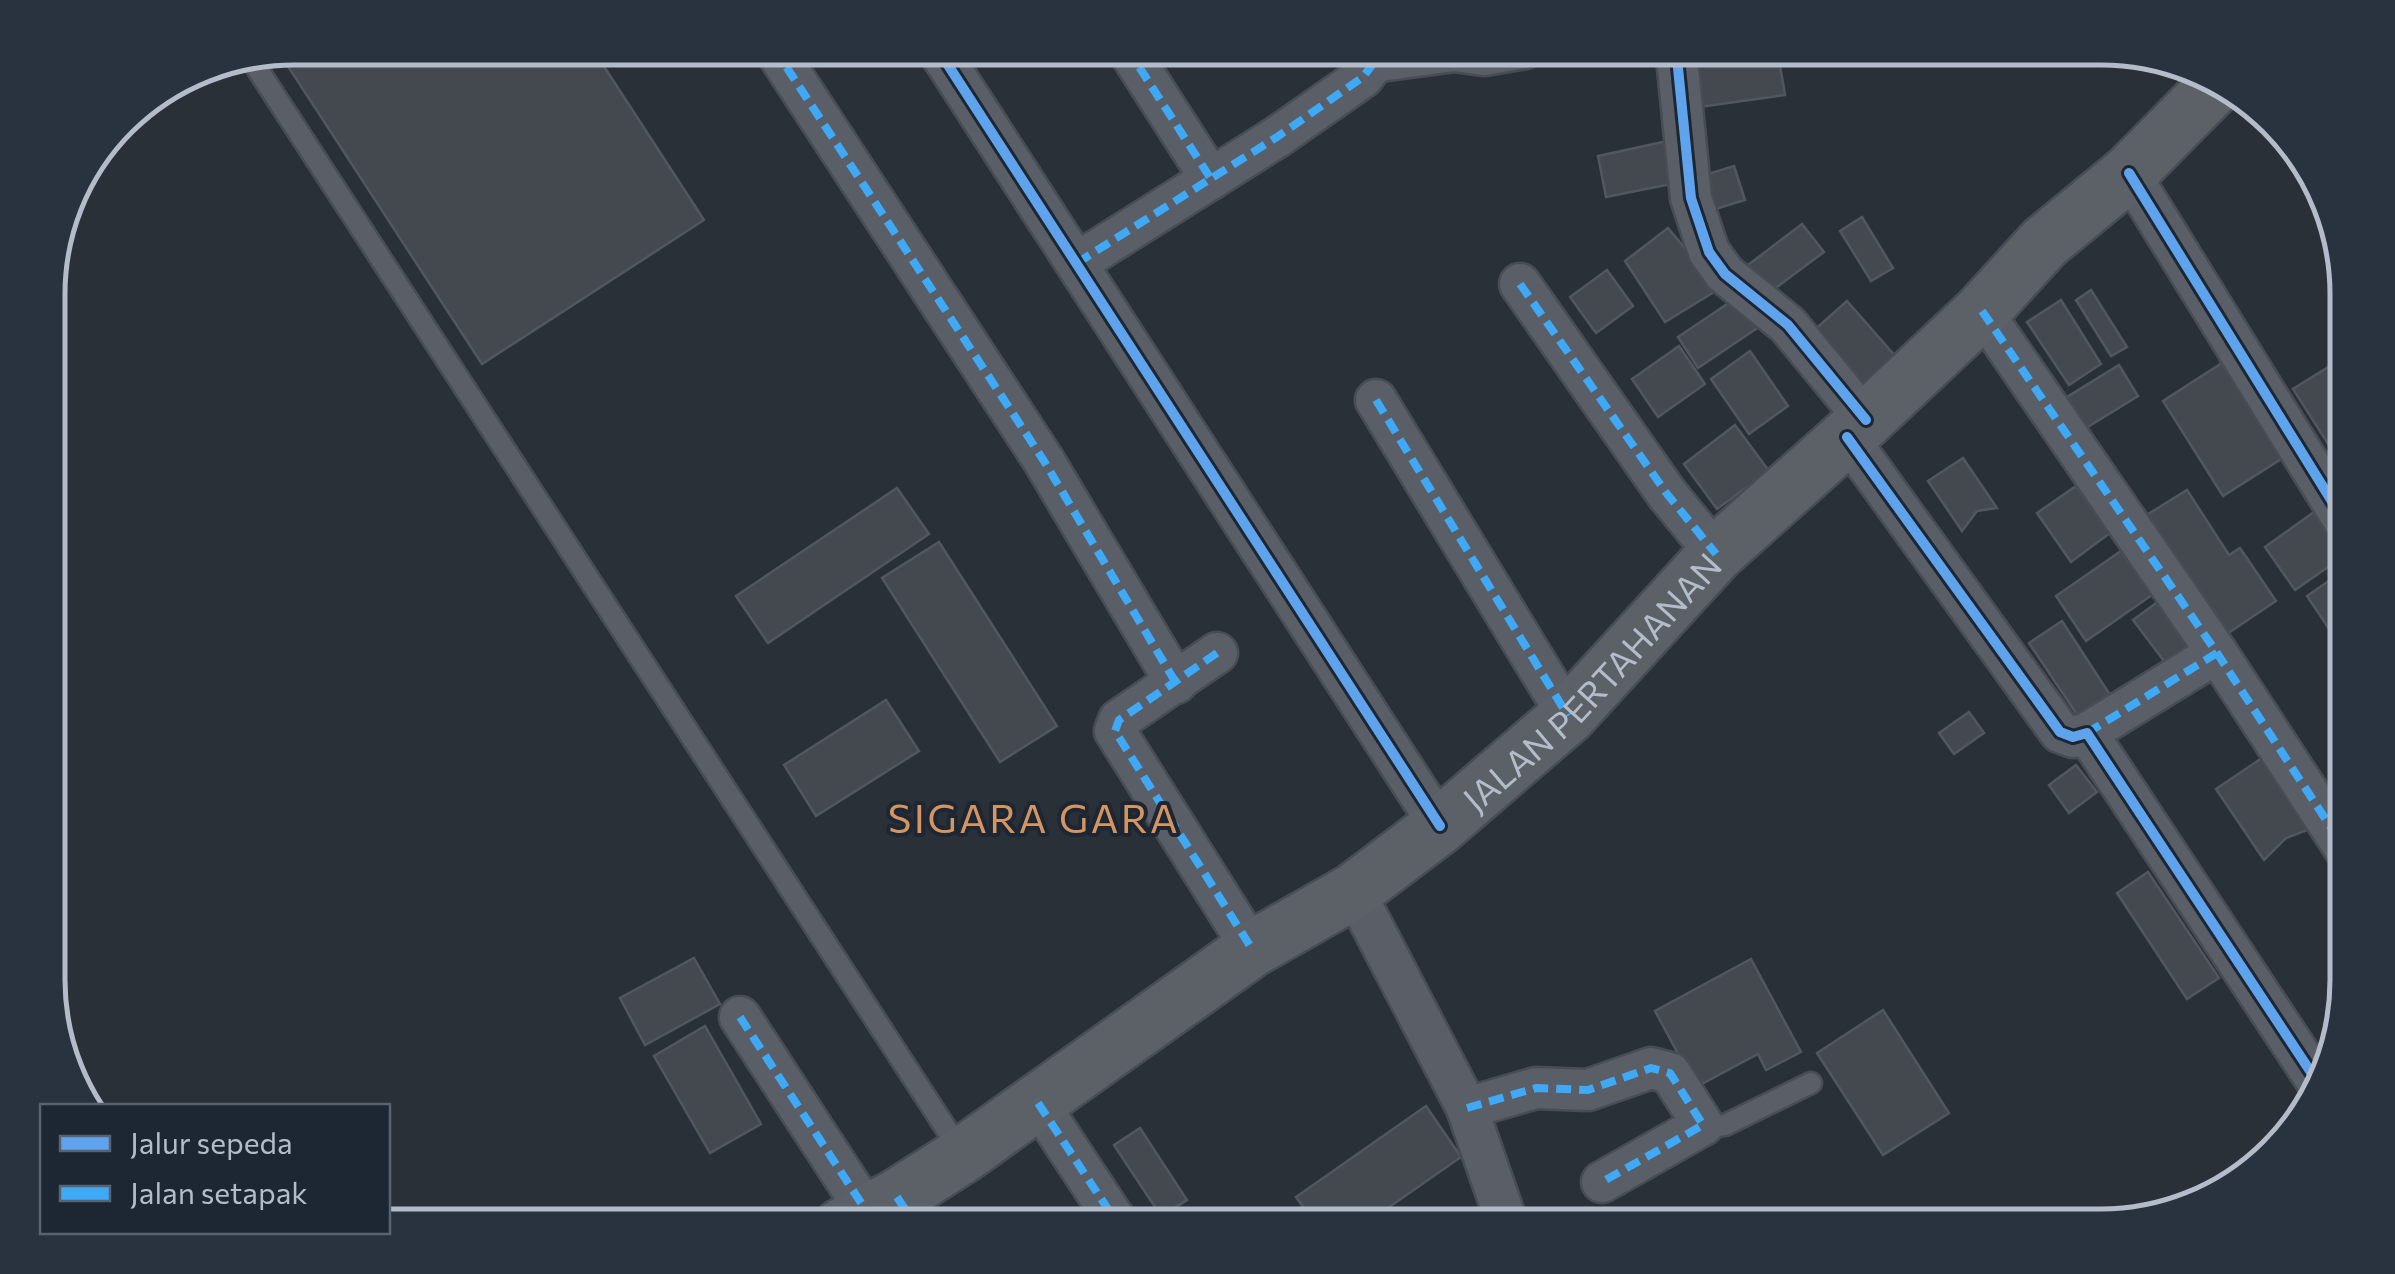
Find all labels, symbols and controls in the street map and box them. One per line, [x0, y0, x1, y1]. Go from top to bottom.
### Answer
street label: JALAN PERTAHANAN [1453, 543, 1729, 819]
district label: SIGARA GARA [888, 792, 1180, 841]
legend [40, 1104, 390, 1234]
text: Jalur sepeda [130, 1123, 293, 1160]
text: Jalan setapak [130, 1173, 308, 1210]

